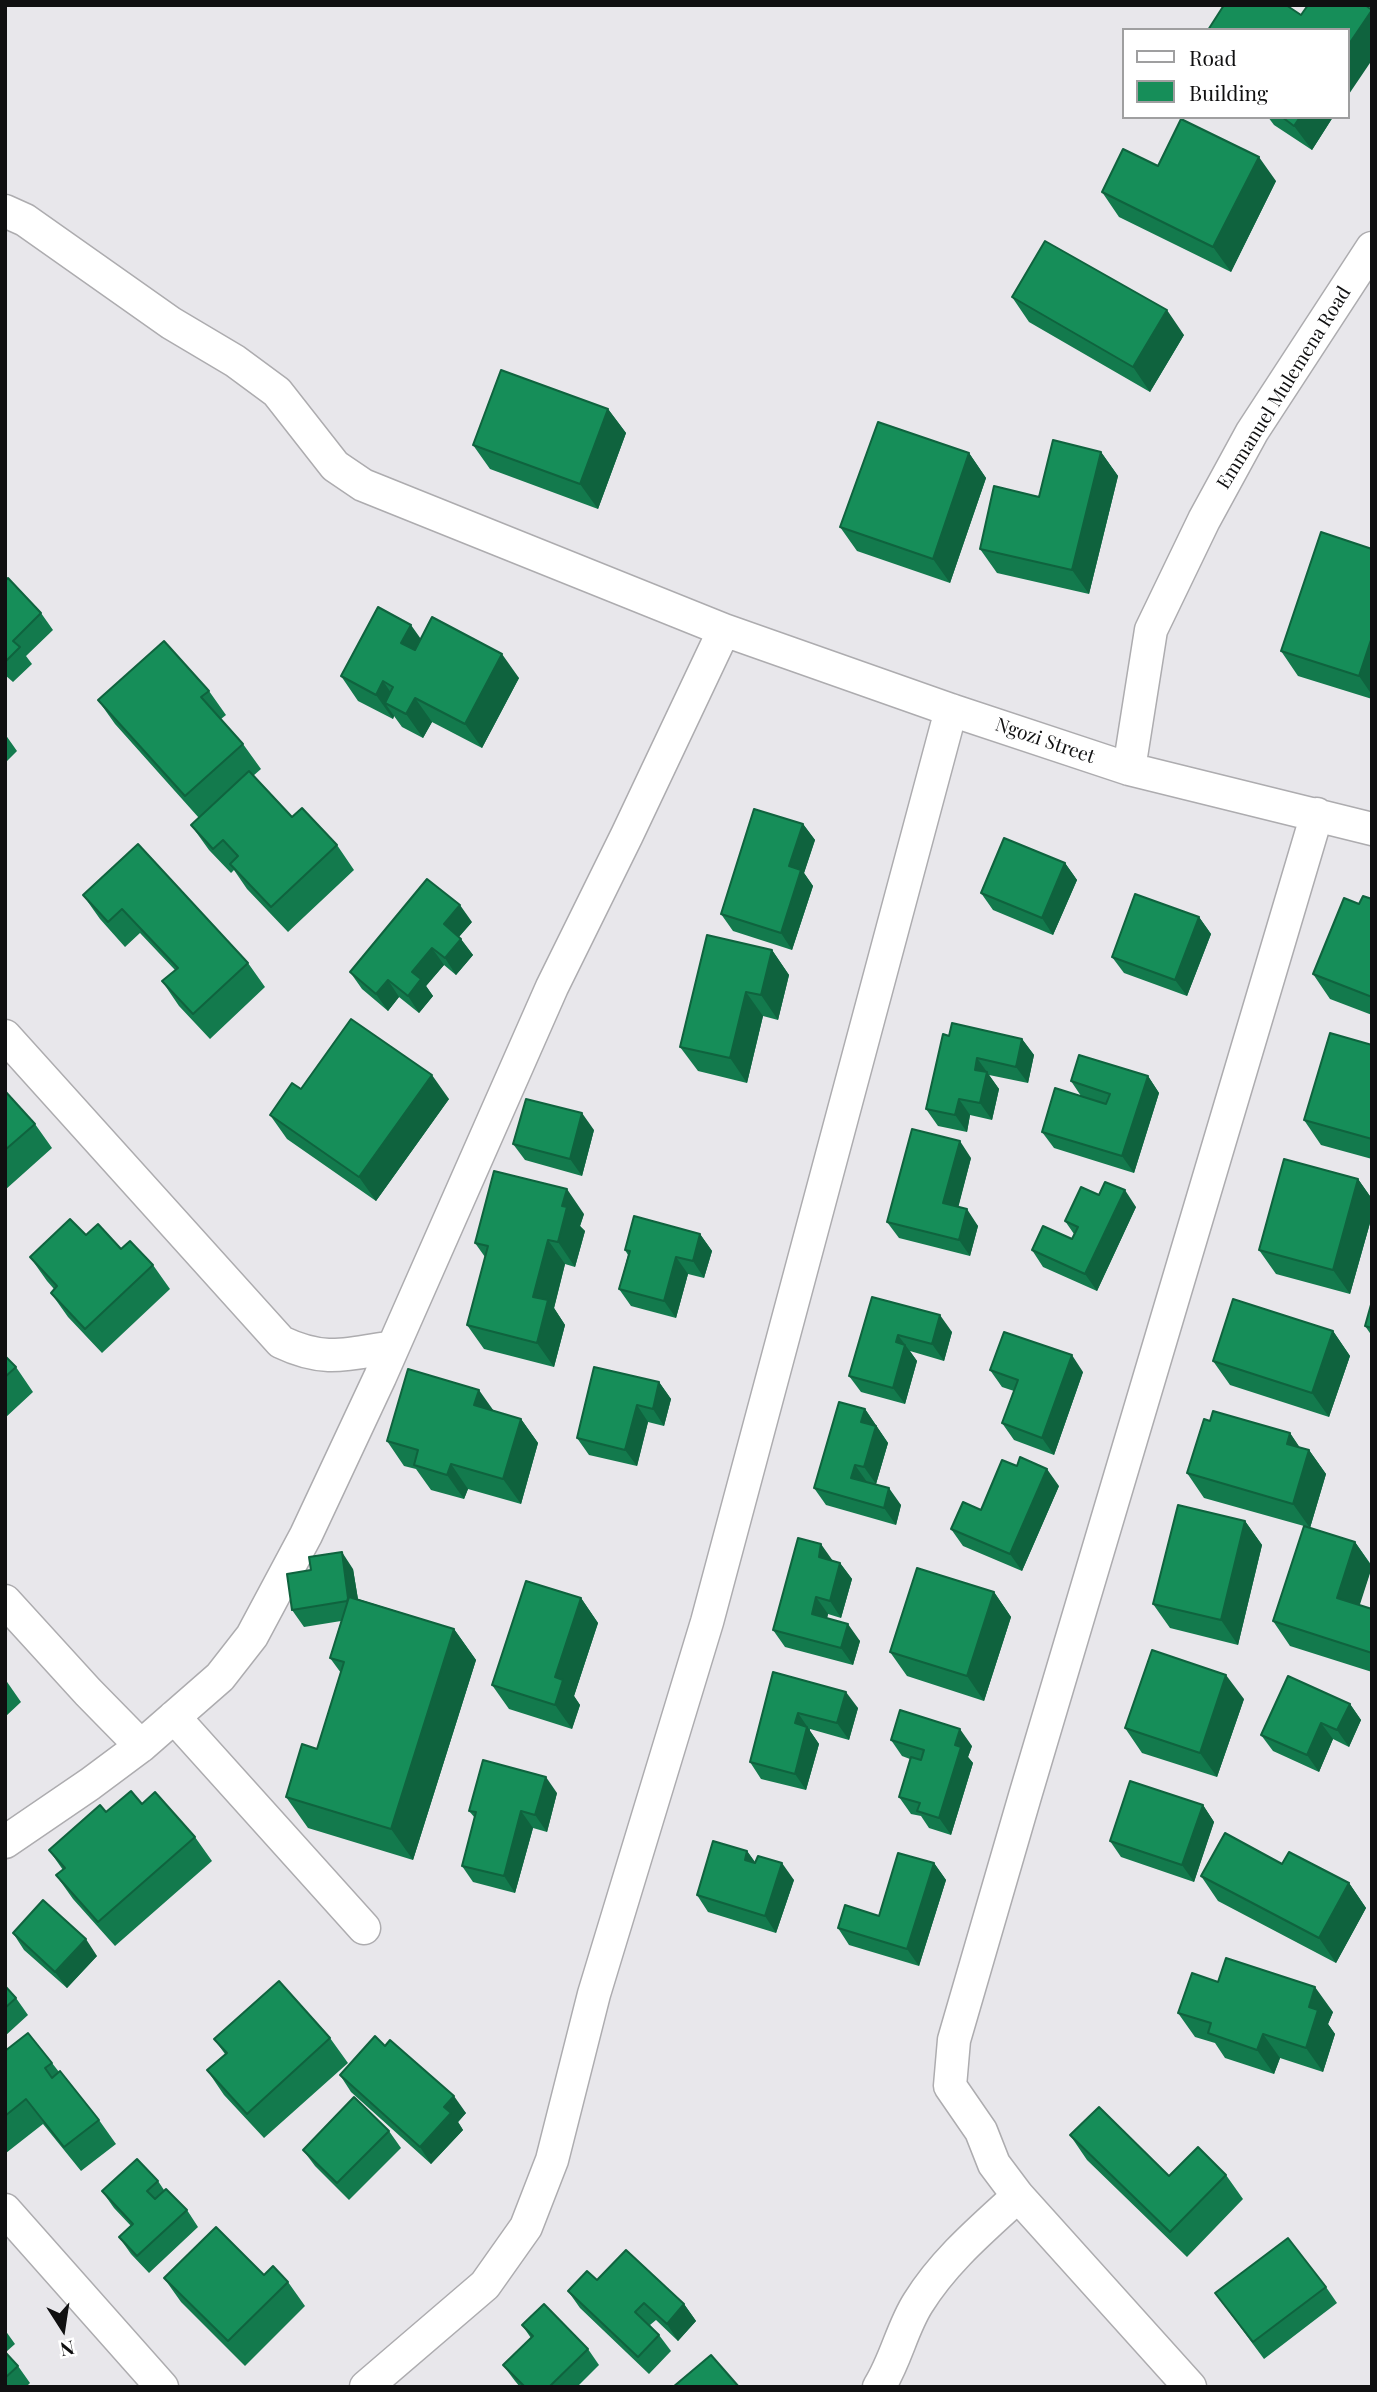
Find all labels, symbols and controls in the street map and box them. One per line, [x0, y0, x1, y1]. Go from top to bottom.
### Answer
legend [1122, 28, 1349, 119]
text: Road [1189, 43, 1237, 71]
text: Building [1189, 78, 1268, 106]
street label: Emmanuel Mulemena Road [1212, 283, 1356, 493]
street label: Ngozi Street [992, 713, 1098, 769]
north arrow [28, 2294, 98, 2364]
text: N [58, 2335, 77, 2364]

